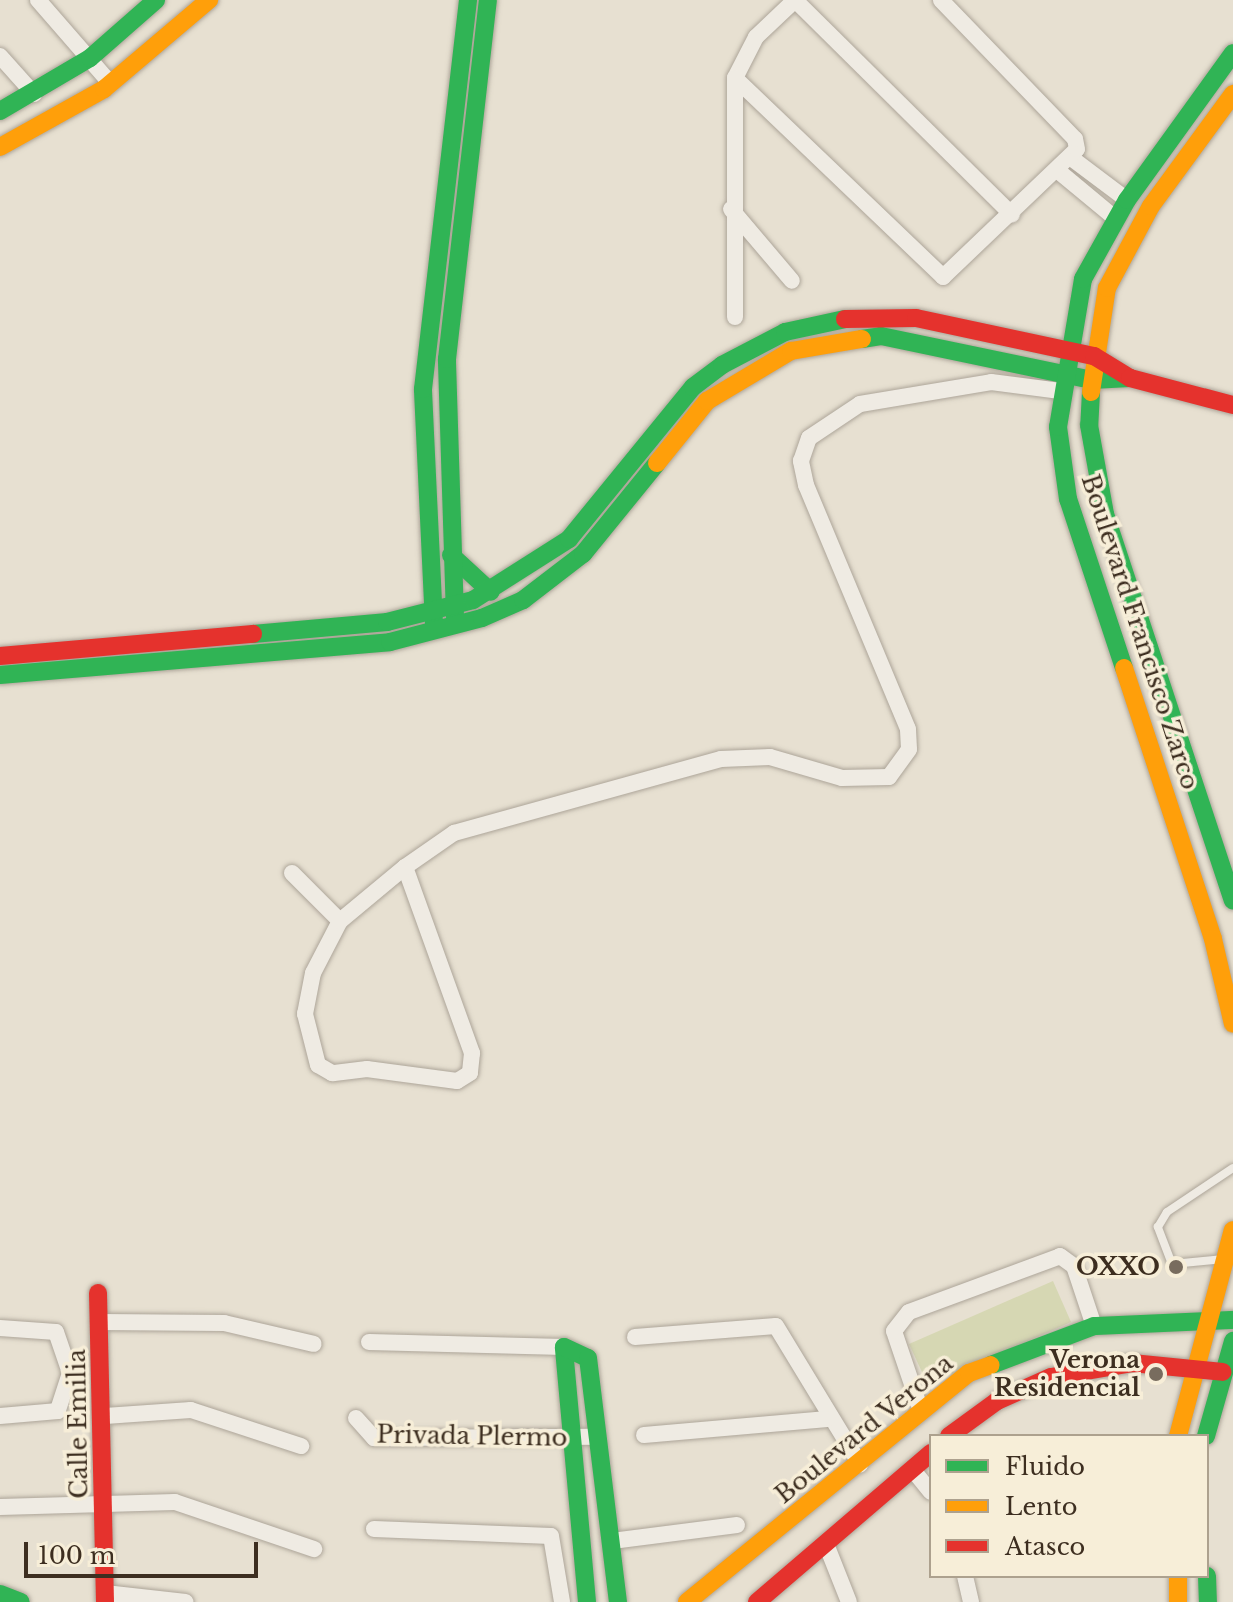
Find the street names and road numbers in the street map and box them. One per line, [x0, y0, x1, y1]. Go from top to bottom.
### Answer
street label: Boulevard Francisco Zarco [1075, 471, 1205, 793]
street label: Boulevard Verona [769, 1348, 959, 1510]
street label: Calle Emilia [62, 1349, 94, 1499]
street label: Privada Plermo [376, 1420, 568, 1452]

